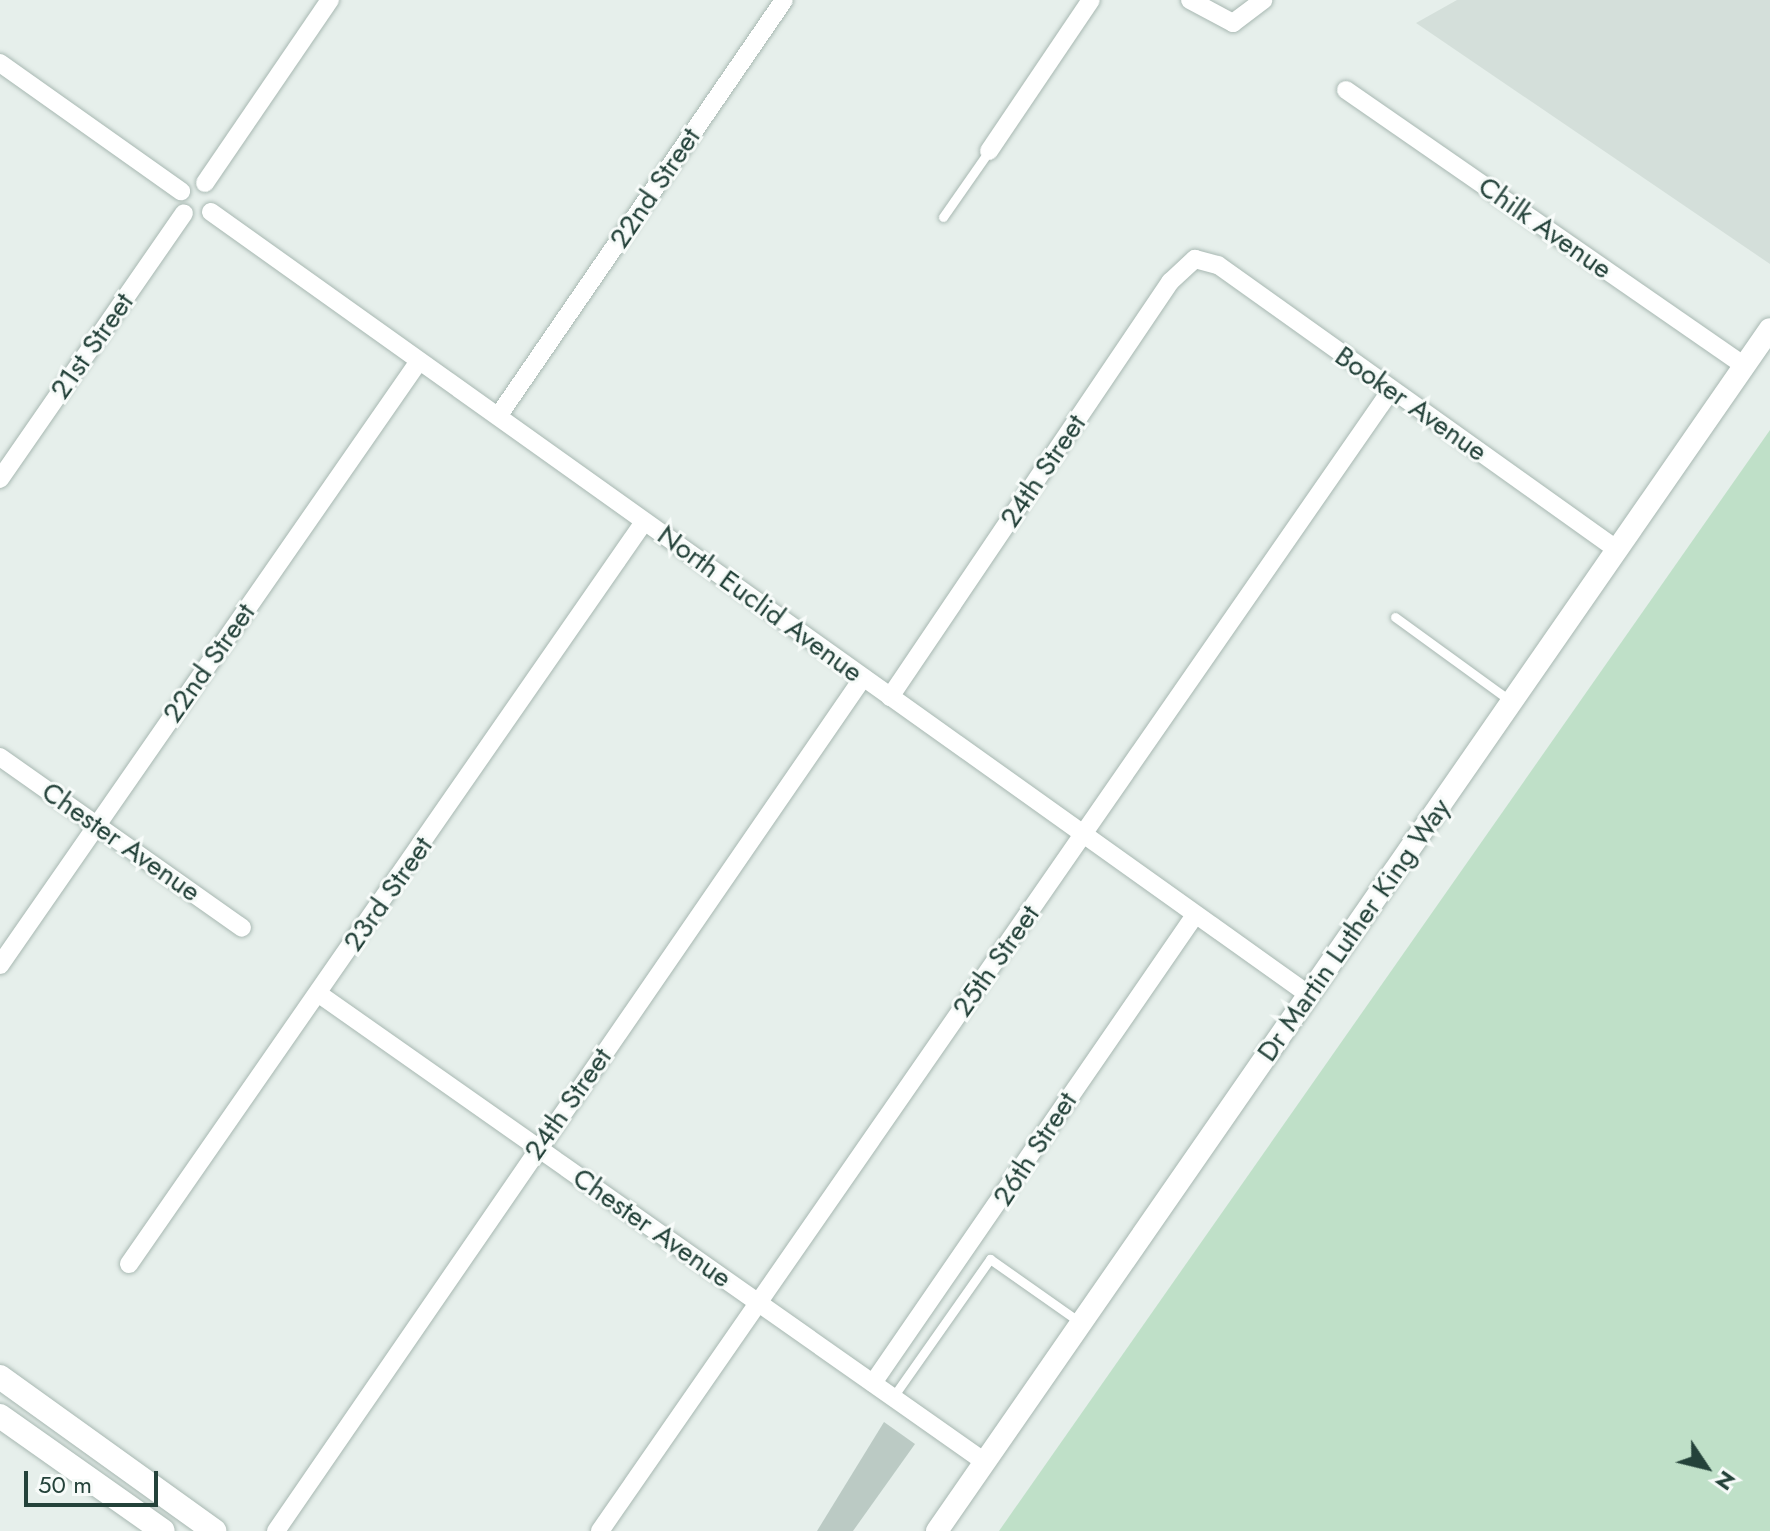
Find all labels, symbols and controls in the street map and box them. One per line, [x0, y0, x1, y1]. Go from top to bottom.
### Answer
street label: 22nd Street [603, 122, 707, 254]
street label: Chilk Avenue [1472, 170, 1618, 286]
street label: 21st Street [43, 287, 141, 405]
street label: Booker Avenue [1329, 339, 1493, 469]
street label: 24th Street [993, 408, 1093, 534]
street label: North Euclid Avenue [651, 518, 869, 690]
street label: 22nd Street [156, 597, 262, 729]
street label: Chester Avenue [35, 775, 207, 909]
street label: Dr Martin Luther King Way [1250, 792, 1458, 1068]
street label: 23rd Street [336, 830, 440, 958]
street label: 25th Street [945, 899, 1047, 1023]
street label: 24th Street [517, 1042, 619, 1166]
street label: 26th Street [986, 1086, 1084, 1212]
street label: Chester Avenue [566, 1161, 738, 1295]
north arrow [1666, 1427, 1746, 1507]
scale bar [28, 1455, 162, 1505]
text: N [1708, 1464, 1744, 1497]
text: 50 m [38, 1467, 92, 1502]

